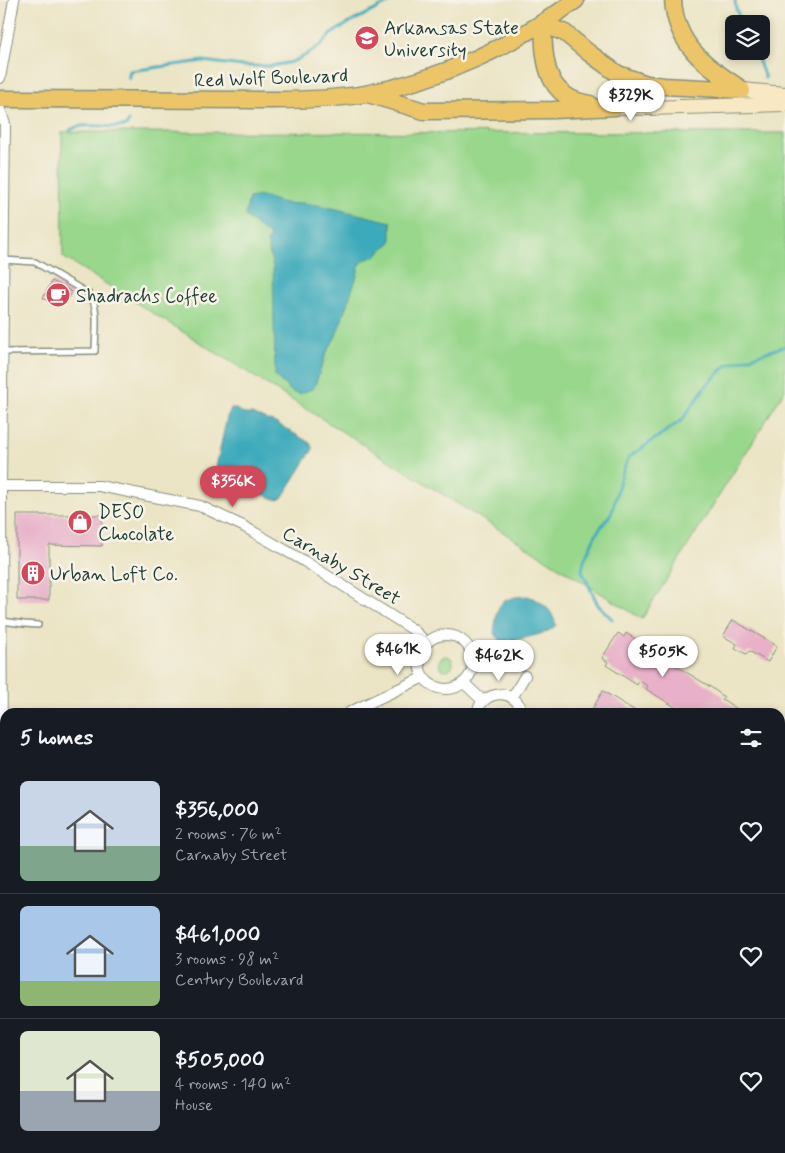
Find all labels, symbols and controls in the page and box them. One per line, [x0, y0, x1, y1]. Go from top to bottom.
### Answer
map controls [725, 15, 770, 60]
button: layers [725, 15, 770, 60]
place label: Arkansas State University [384, 16, 519, 63]
school or university icon: Arkansas State University [354, 25, 380, 51]
street label: Red Wolf Boulevard [194, 63, 349, 94]
pin: $329K [596, 80, 666, 122]
text: $329K [609, 85, 653, 106]
cafe icon: Shadrachs Coffee [45, 282, 71, 308]
place label: Shadrachs Coffee [76, 284, 217, 309]
pin: $356K [198, 466, 268, 508]
text: $356K [211, 471, 255, 492]
place label: DESO Chocolate [98, 500, 174, 547]
shop icon: DESO Chocolate [67, 509, 93, 535]
street label: Carnaby Street [277, 521, 405, 611]
building icon: Urban Loft Co. [20, 560, 46, 586]
place label: Urban Loft Co. [50, 562, 178, 587]
pin: $461K [363, 634, 433, 676]
pin: $505K [628, 636, 698, 678]
text: $461K [375, 639, 421, 660]
pin: $462K [464, 640, 534, 682]
text: $505K [639, 641, 687, 662]
text: $462K [475, 645, 523, 666]
text: 5 homes [20, 724, 93, 752]
icon: filters [737, 724, 765, 752]
text: $356,000 [175, 796, 259, 824]
icon: home [60, 801, 120, 861]
icon: heart [737, 817, 765, 845]
text: 2 rooms · 76 m² [175, 824, 282, 845]
text: Carnaby Street [175, 845, 288, 866]
text: $461,000 [175, 921, 260, 949]
icon: home [60, 926, 120, 986]
icon: heart [737, 942, 765, 970]
text: 3 rooms · 98 m² [175, 949, 279, 970]
text: Century Boulevard [175, 970, 303, 991]
text: $505,000 [175, 1046, 265, 1074]
icon: home [60, 1051, 120, 1111]
icon: heart [737, 1067, 765, 1095]
text: 4 rooms · 140 m² [175, 1074, 291, 1095]
text: House [175, 1095, 213, 1116]

